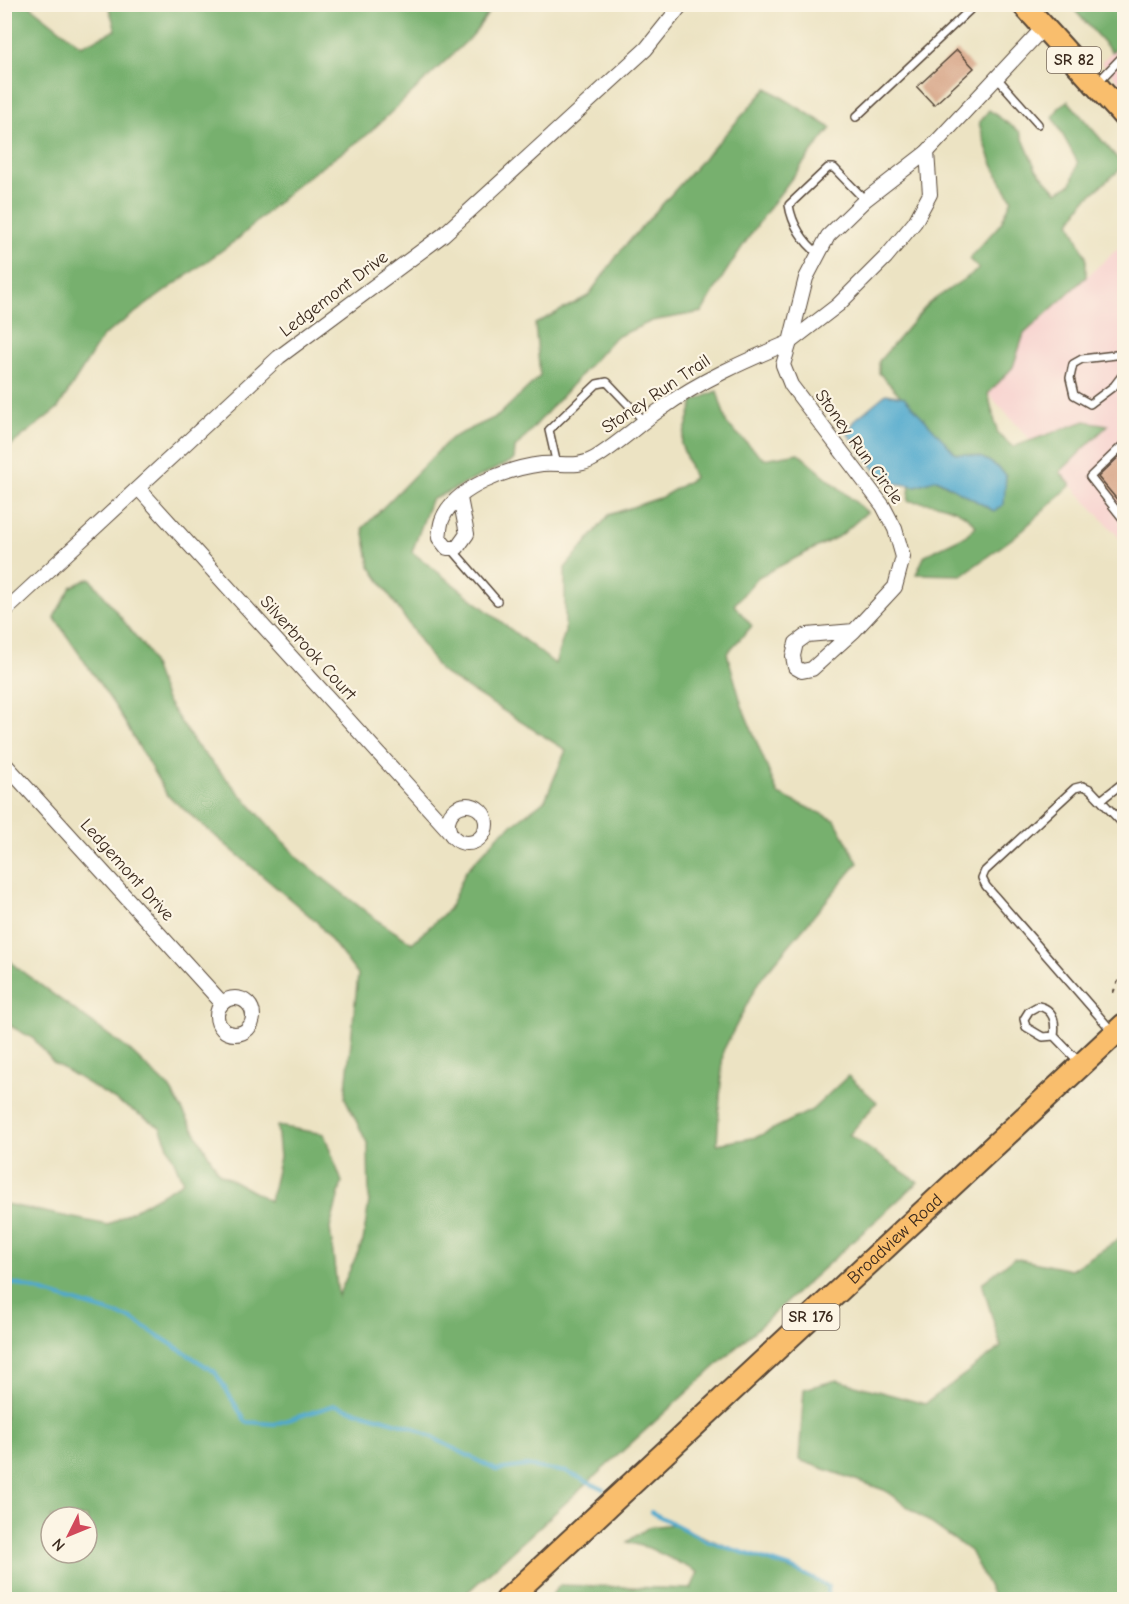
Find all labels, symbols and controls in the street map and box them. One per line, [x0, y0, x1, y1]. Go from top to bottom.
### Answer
road number: SR 82 [1047, 47, 1101, 73]
street label: Ledgemont Drive [276, 246, 392, 342]
street label: Stoney Run Trail [598, 350, 714, 438]
street label: Stoney Run Circle [810, 386, 908, 508]
street label: Silverbrook Court [255, 591, 361, 705]
street label: Ledgemont Drive [76, 815, 178, 925]
street label: Broadview Road [843, 1189, 947, 1288]
road number: SR 176 [782, 1304, 840, 1330]
north arrow [39, 1505, 99, 1565]
text: N [49, 1535, 69, 1555]

